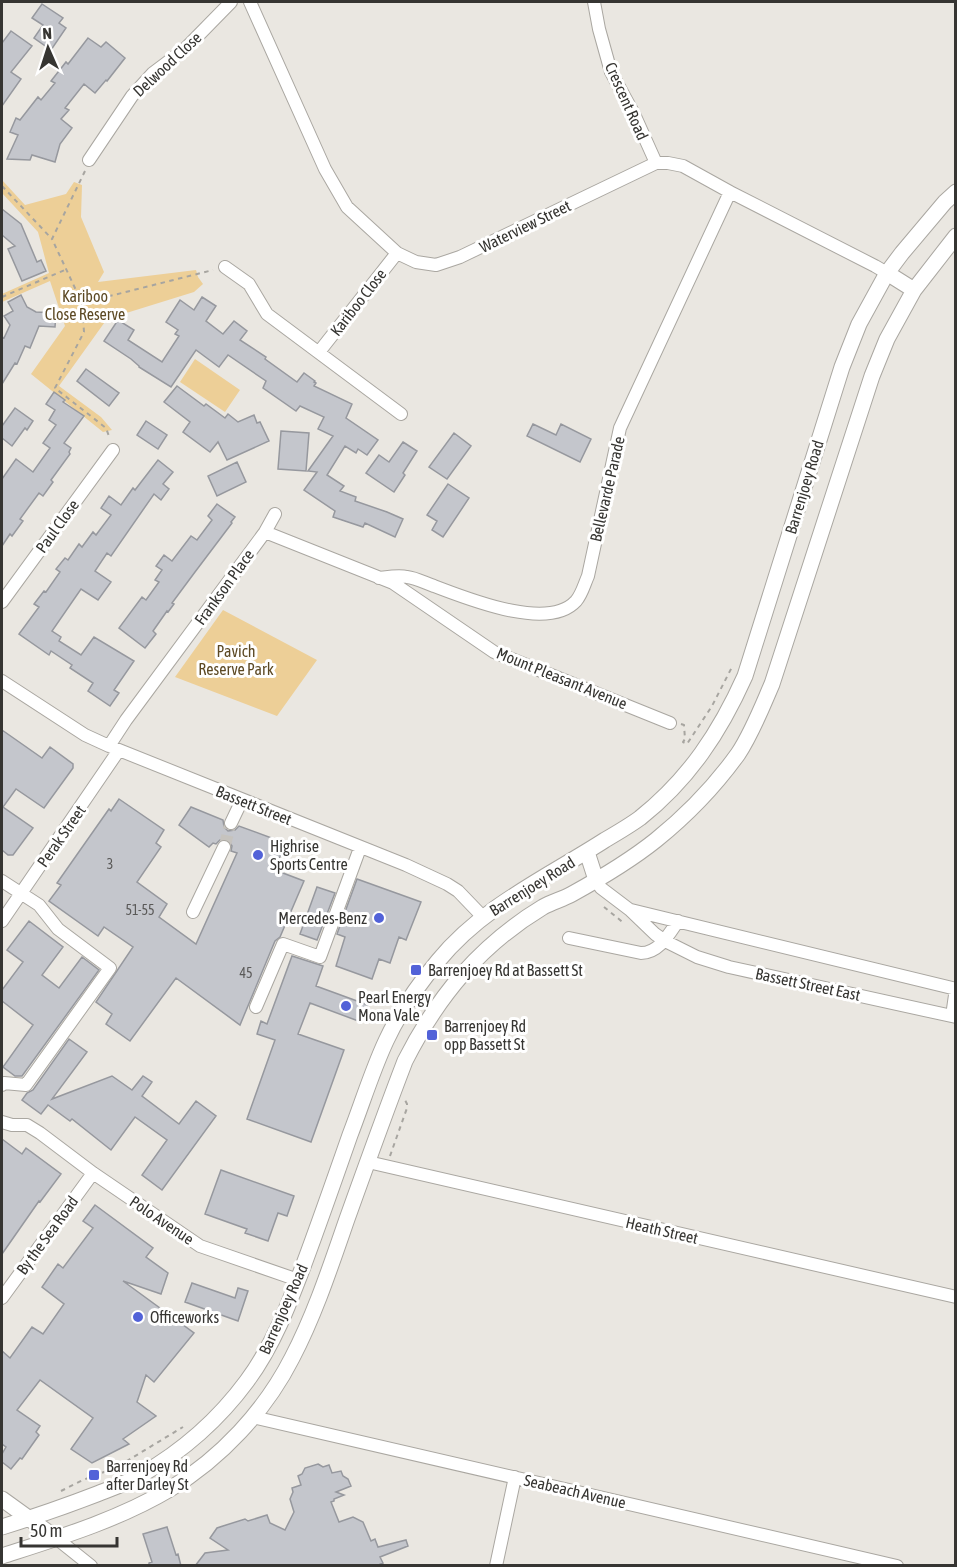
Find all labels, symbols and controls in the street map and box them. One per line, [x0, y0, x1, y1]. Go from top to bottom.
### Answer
north arrow [18, 18, 78, 78]
text: N [42, 24, 52, 42]
street label: Delwood Close [129, 28, 205, 100]
street label: Crescent Road [602, 59, 652, 143]
street label: Waterview Street [476, 196, 574, 256]
street label: Kariboo Close [326, 265, 390, 339]
park label: Kariboo Close Reserve [45, 287, 125, 323]
street label: Bellevarde Parade [586, 435, 628, 543]
street label: Barrenjoey Road [781, 438, 828, 536]
street label: Paul Close [32, 496, 82, 556]
street label: Frankson Place [191, 546, 257, 628]
park label: Pavich Reserve Park [198, 642, 274, 678]
street label: Mount Pleasant Avenue [494, 644, 630, 712]
street label: Bassett Street [213, 782, 295, 828]
street label: Perak Street [33, 801, 89, 870]
place label: Highrise Sports Centre [270, 837, 348, 874]
marker: Highrise Sports Centre [251, 848, 265, 862]
street label: Barrenjoey Road [486, 853, 578, 920]
house number: 3 [107, 856, 113, 872]
house number: 51-55 [125, 902, 155, 918]
place label: Mercedes-Benz [278, 909, 367, 927]
marker: Mercedes-Benz [372, 911, 386, 925]
place label: Barrenjoey Rd at Bassett St [428, 961, 583, 980]
marker: Barrenjoey Rd at Bassett St [409, 963, 423, 977]
street label: Bassett Street East [754, 964, 862, 1004]
house number: 45 [239, 965, 253, 981]
place label: Pearl Energy Mona Vale [358, 988, 431, 1024]
marker: Pearl Energy Mona Vale [339, 999, 353, 1013]
place label: Barrenjoey Rd opp Bassett St [444, 1017, 526, 1054]
marker: Barrenjoey Rd opp Bassett St [425, 1028, 439, 1042]
street label: By the Sea Road [13, 1192, 82, 1278]
street label: Polo Avenue [127, 1192, 197, 1248]
street label: Heath Street [624, 1213, 700, 1247]
street label: Barrenjoey Road [255, 1261, 312, 1357]
place label: Officeworks [150, 1308, 219, 1326]
marker: Officeworks [131, 1310, 145, 1324]
place label: Barrenjoey Rd after Darley St [106, 1457, 189, 1494]
marker: Barrenjoey Rd after Darley St [87, 1468, 101, 1482]
street label: Seabeach Avenue [522, 1471, 628, 1511]
scale bar [21, 1510, 117, 1548]
text: 50 m [30, 1520, 62, 1541]

